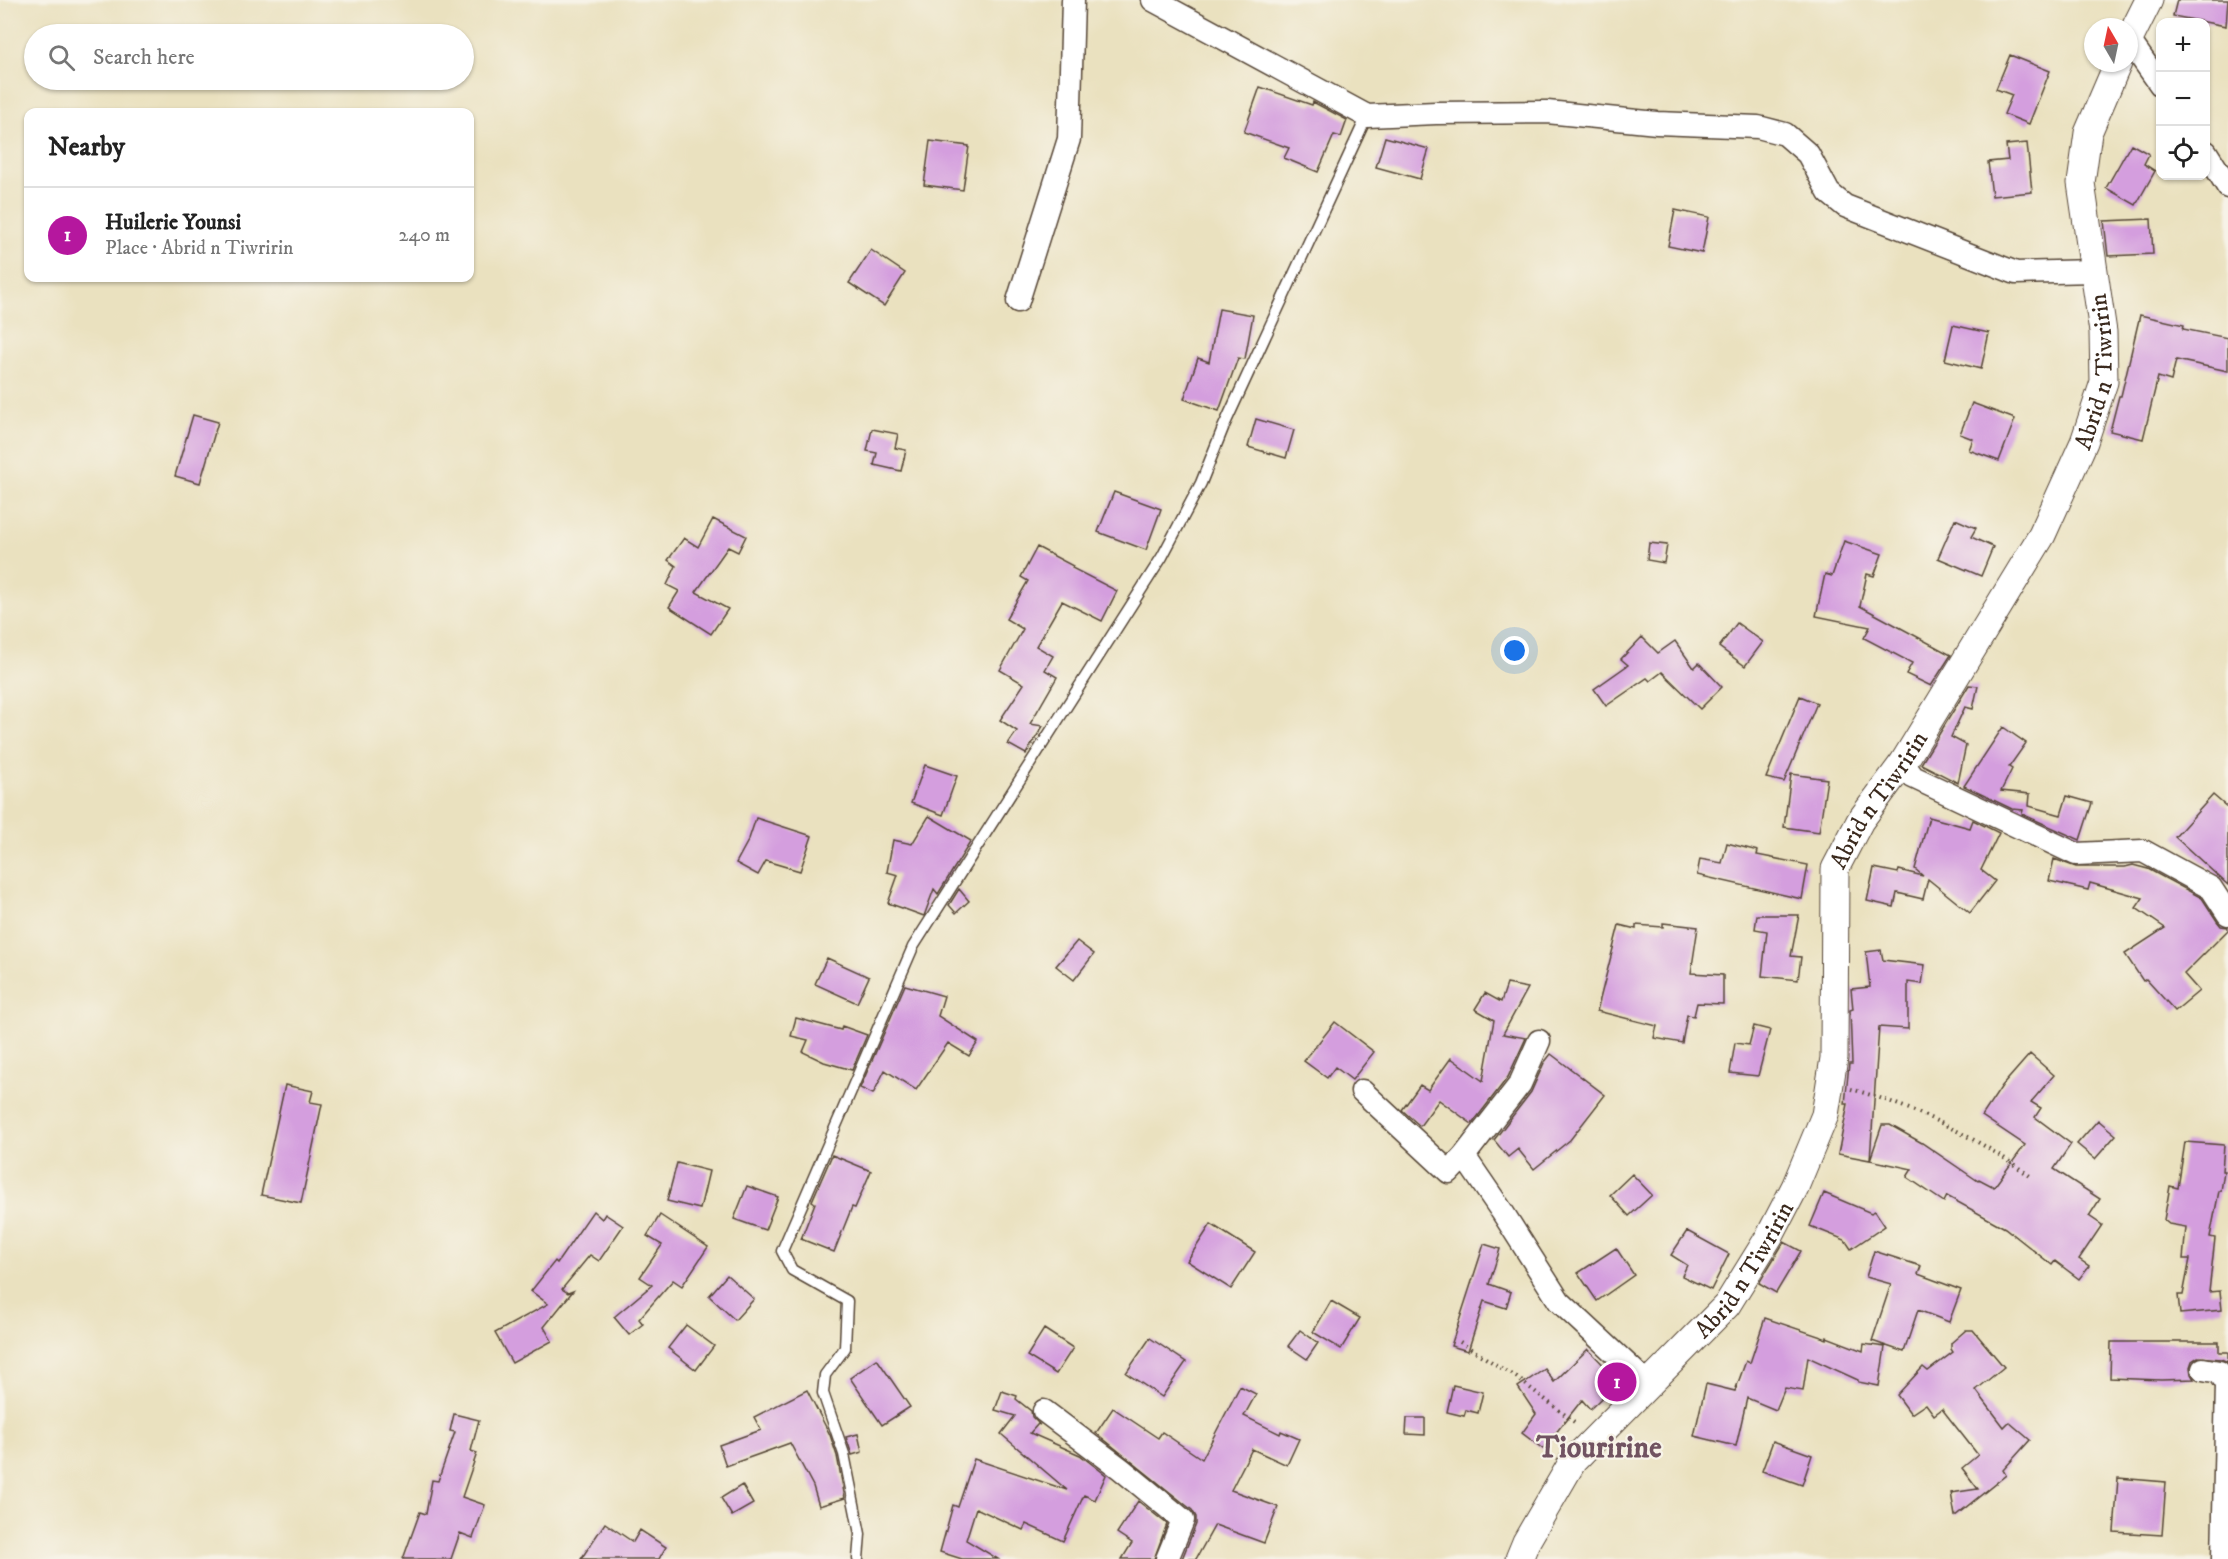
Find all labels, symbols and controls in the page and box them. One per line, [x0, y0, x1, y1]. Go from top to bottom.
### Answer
north arrow [2084, 18, 2138, 72]
map controls [2156, 18, 2210, 180]
button: + [2156, 18, 2210, 72]
search box [24, 24, 474, 90]
icon: search [45, 41, 78, 74]
text: Search here [93, 44, 195, 71]
button: − [2156, 72, 2210, 126]
button: locate [2156, 126, 2210, 180]
text: Nearby [48, 131, 125, 164]
text: Huilerie Younsi [105, 209, 241, 236]
text: 1 [64, 223, 71, 248]
text: 240 m [399, 223, 450, 248]
text: Place · Abrid n Tiwririn [105, 236, 294, 261]
street label: Abrid n Tiwririn [2069, 291, 2120, 454]
your location [1500, 636, 1529, 665]
street label: Abrid n Tiwririn [1824, 726, 1935, 874]
street label: Abrid n Tiwririn [1688, 1196, 1801, 1345]
pin: 1 [1598, 1360, 1636, 1404]
district label: Tiouririne [1535, 1430, 1662, 1467]

